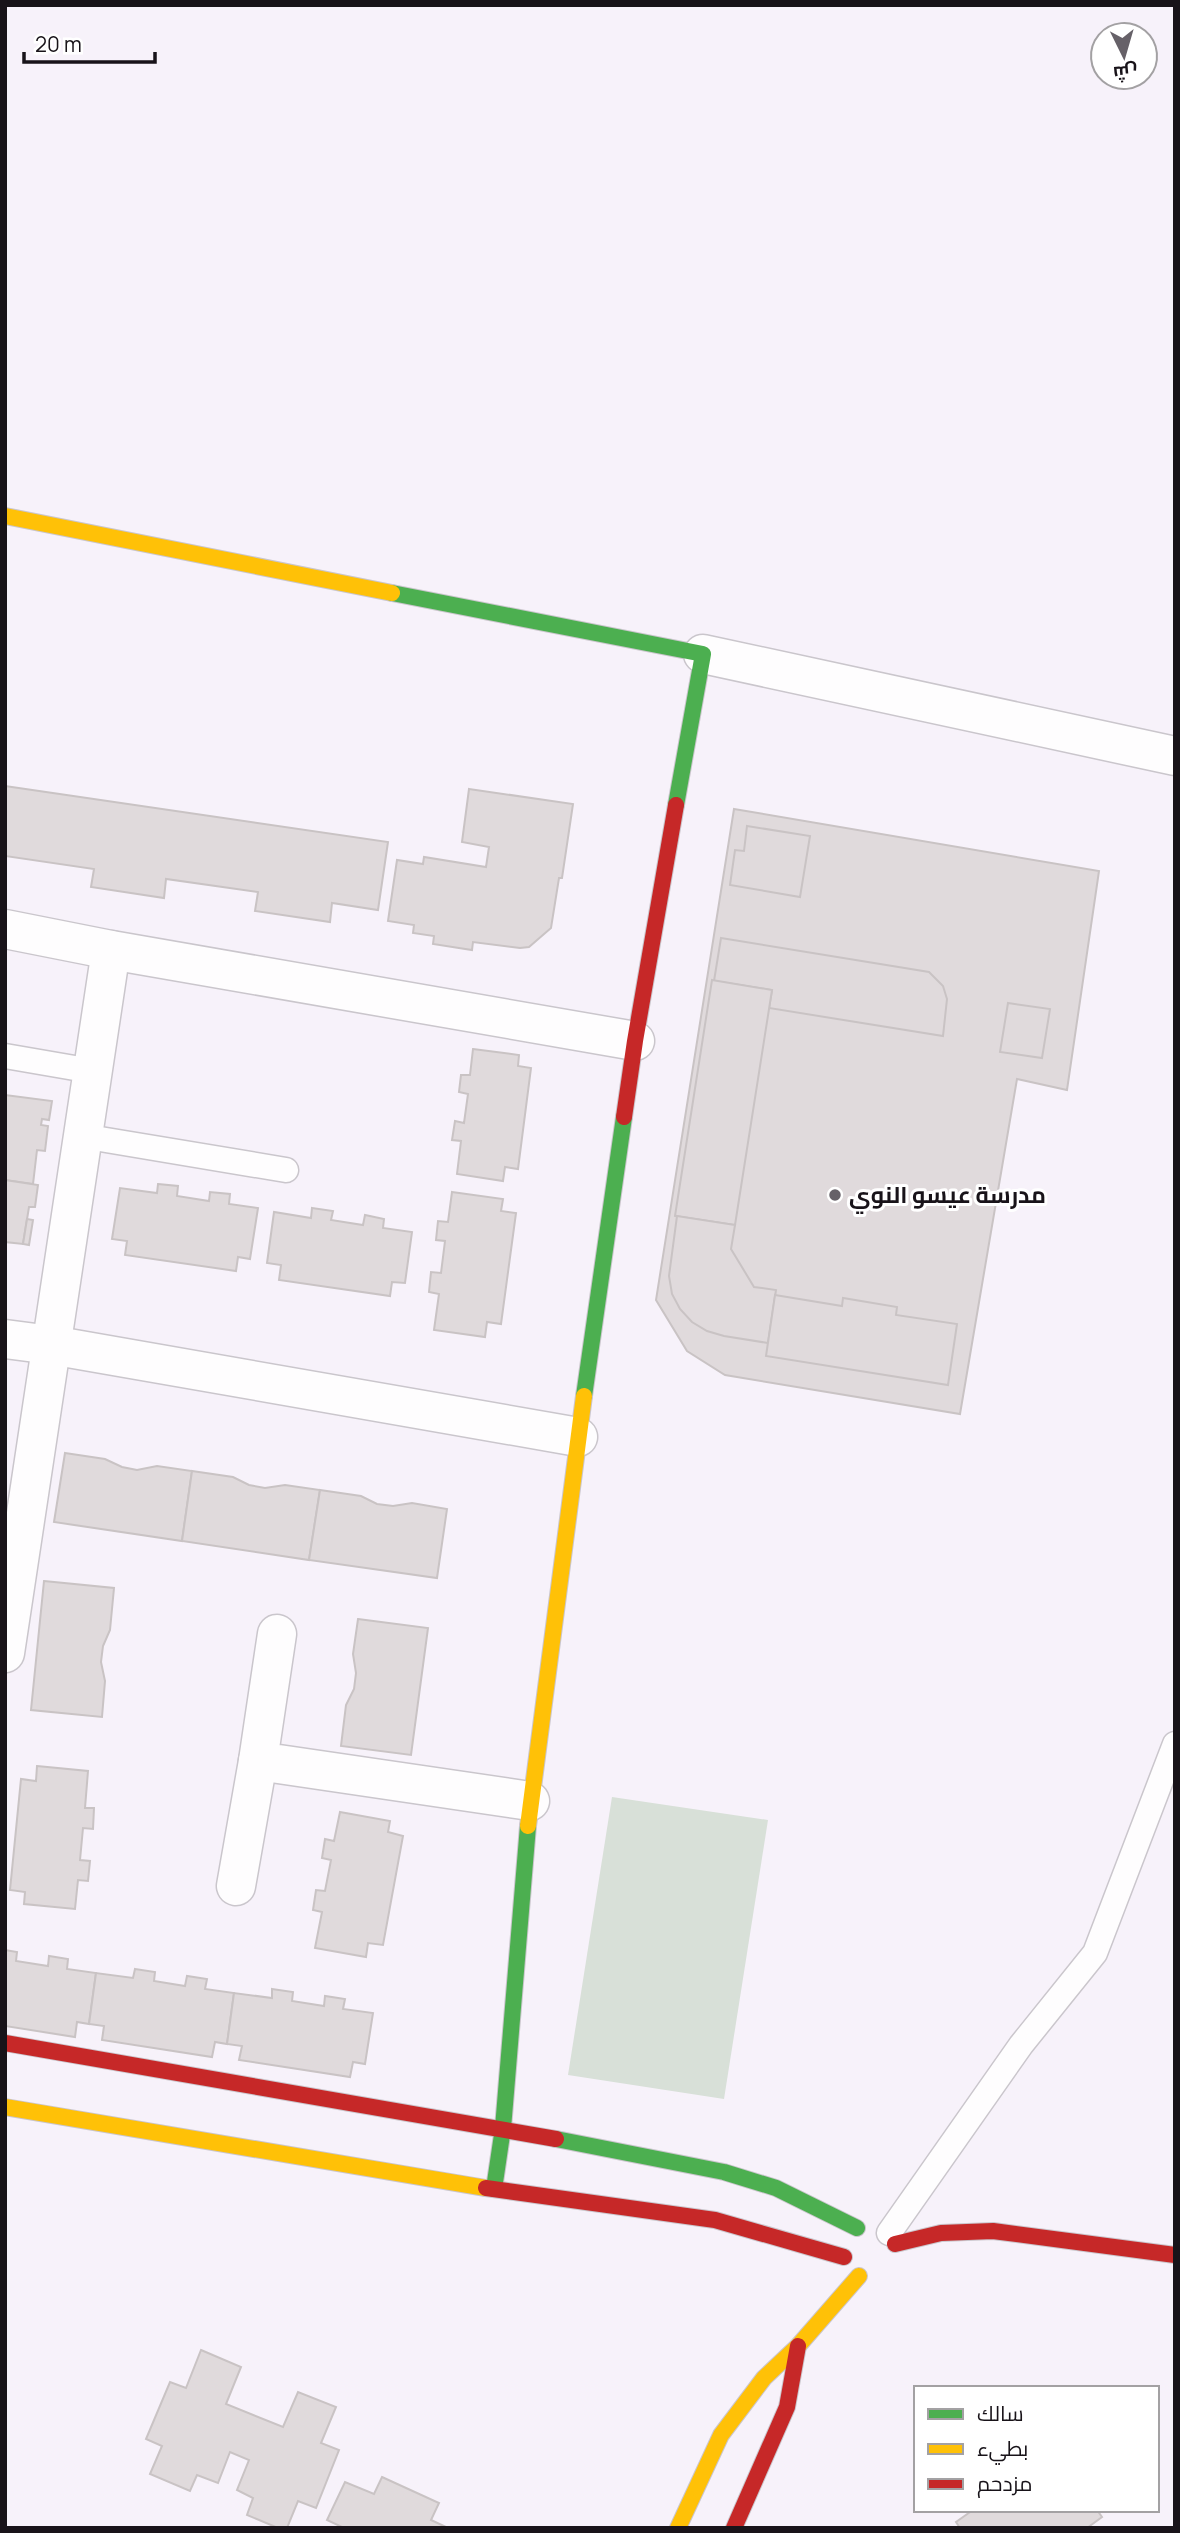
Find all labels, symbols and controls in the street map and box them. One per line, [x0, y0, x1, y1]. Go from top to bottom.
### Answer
scale bar [24, 21, 156, 65]
north arrow [1089, 21, 1159, 91]
text: 20 m [35, 30, 82, 58]
text: ش [1112, 59, 1139, 87]
place label: مدرسة عيسو النوي [849, 1178, 1046, 1214]
marker: مدرسة عيسو النوي [827, 1187, 843, 1203]
legend [914, 2386, 1159, 2512]
text: سالك [977, 2399, 1024, 2427]
text: بطيء [977, 2434, 1028, 2465]
text: مزدحم [977, 2469, 1032, 2498]

